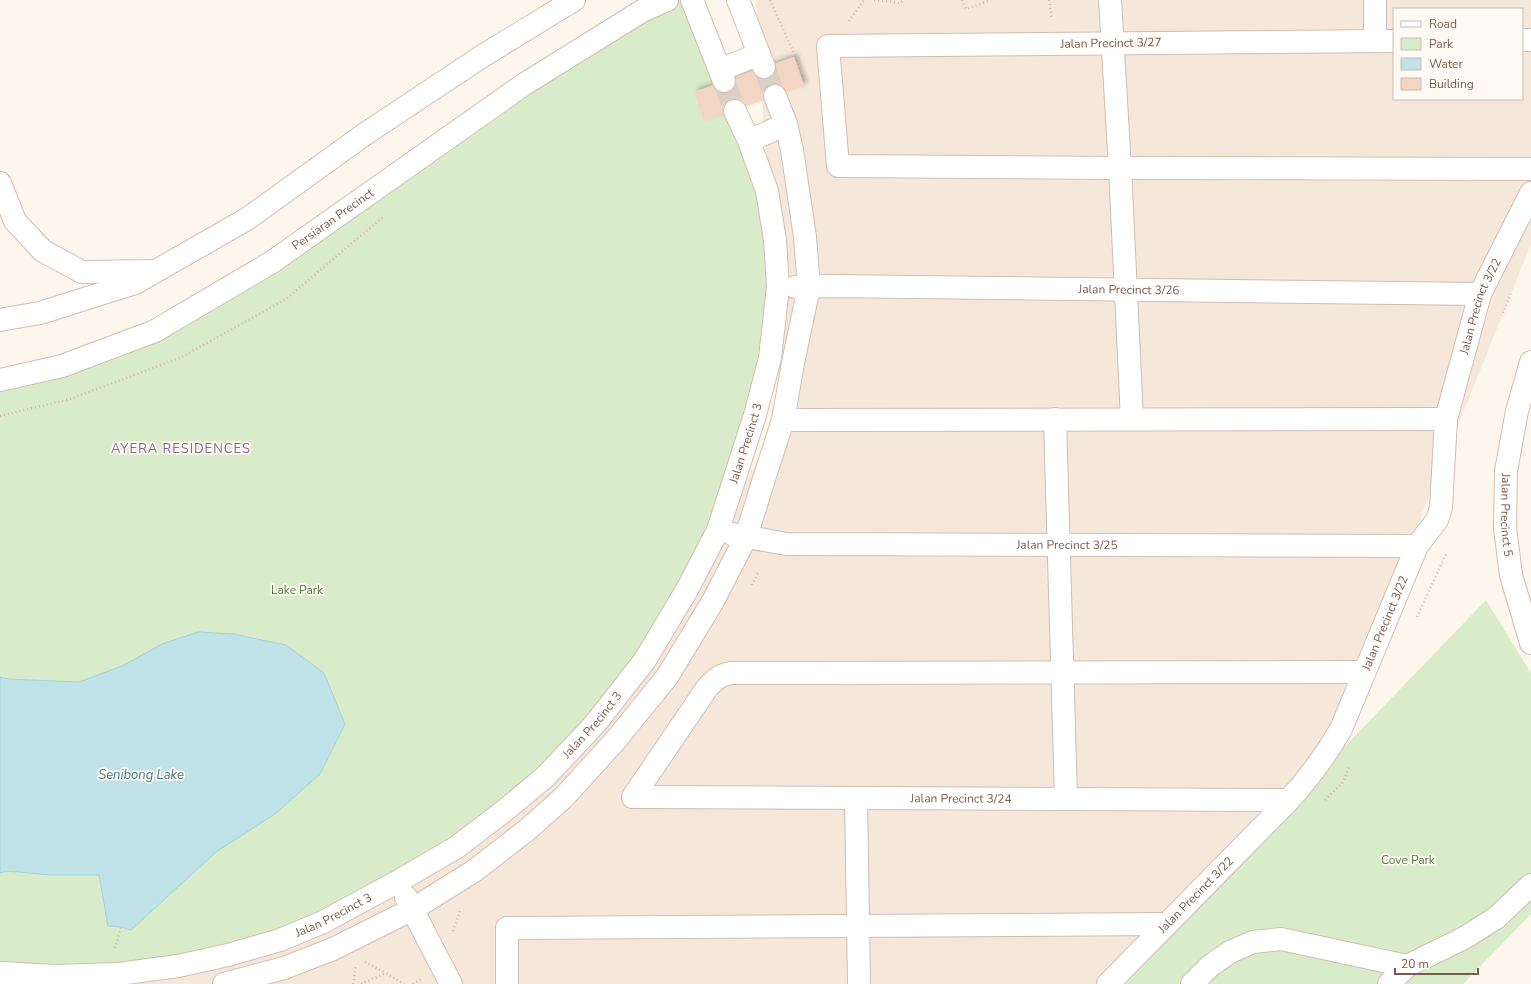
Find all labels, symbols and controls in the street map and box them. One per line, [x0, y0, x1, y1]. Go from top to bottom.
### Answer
legend [1393, 8, 1523, 100]
text: Road [1429, 16, 1457, 32]
street label: Jalan Precinct 3/27 [1059, 34, 1162, 52]
text: Park [1429, 36, 1454, 52]
text: Water [1429, 56, 1463, 72]
text: Building [1429, 76, 1474, 92]
street label: Persiaran Precinct [289, 184, 377, 254]
street label: Jalan Precinct 3/22 [1456, 256, 1505, 357]
street label: Jalan Precinct 3/26 [1077, 281, 1180, 298]
street label: Jalan Precinct 3 [725, 401, 766, 486]
district label: AYERA RESIDENCES [111, 440, 251, 458]
street label: Jalan Precinct 5 [1497, 472, 1517, 558]
street label: Jalan Precinct 3/25 [1015, 537, 1118, 553]
street label: Jalan Precinct 3/22 [1358, 573, 1412, 674]
park label: Lake Park [271, 582, 324, 598]
street label: Jalan Precinct 3 [558, 688, 625, 762]
water label: Senibong Lake [98, 766, 184, 784]
street label: Jalan Precinct 3/24 [909, 790, 1012, 807]
park label: Cove Park [1381, 852, 1436, 868]
street label: Jalan Precinct 3/22 [1154, 853, 1237, 937]
street label: Jalan Precinct 3 [292, 889, 374, 941]
scale bar [1395, 950, 1478, 976]
text: 20 m [1401, 956, 1429, 972]

